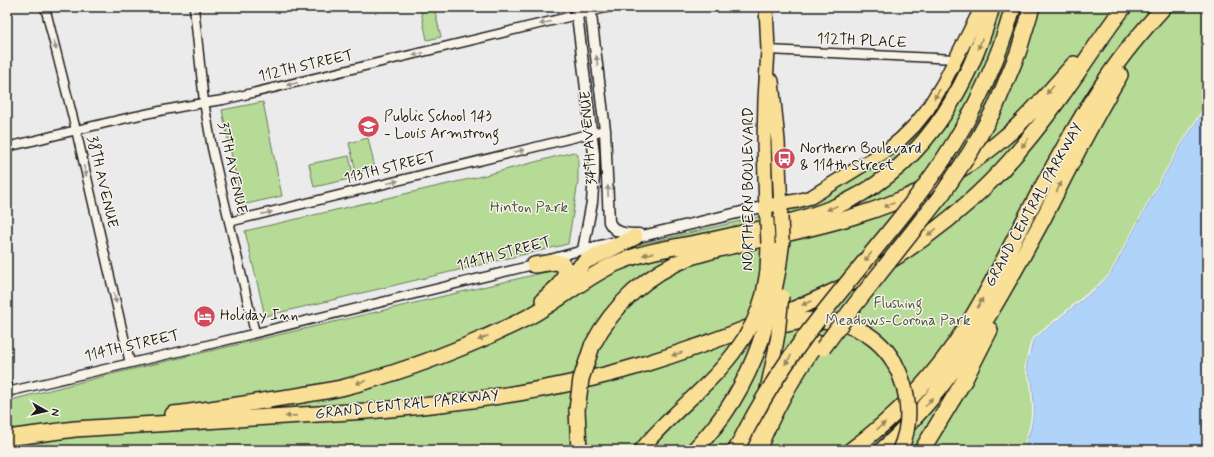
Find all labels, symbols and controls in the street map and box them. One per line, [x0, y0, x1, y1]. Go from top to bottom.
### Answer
one-way arrow [538, 20, 550, 26]
street label: 112TH PLACE [816, 29, 908, 53]
one-way arrow [52, 39, 58, 51]
one-way arrow [976, 39, 982, 51]
street label: 112TH STREET [256, 45, 356, 87]
one-way arrow [412, 51, 425, 57]
one-way arrow [594, 55, 600, 67]
one-way arrow [286, 81, 298, 87]
one-way arrow [1045, 85, 1054, 96]
one-way arrow [934, 88, 941, 100]
street label: 34TH AVENUE [576, 90, 602, 186]
place label: Public School 143 - Louis Armstrong [384, 107, 499, 145]
street label: NORTHERN BOULEVARD [739, 107, 759, 271]
school or university icon: Public School 143 - Louis Armstrong [356, 113, 382, 139]
street label: GRAND CENTRAL PARKWAY [980, 119, 1088, 291]
street label: 37TH AVENUE [213, 120, 252, 216]
street label: 38TH AVENUE [82, 134, 122, 230]
one-way arrow [1021, 137, 1030, 148]
place label: Northern Boulevard & 114th Street [800, 139, 922, 176]
bus stop icon: Northern Boulevard & 114th Street [772, 145, 798, 171]
street label: 113TH STREET [342, 147, 438, 189]
one-way arrow [513, 147, 525, 153]
one-way arrow [83, 165, 89, 177]
one-way arrow [387, 179, 399, 185]
one-way arrow [1056, 182, 1062, 193]
one-way arrow [605, 184, 611, 197]
park label: Hinton Park [490, 198, 568, 218]
one-way arrow [883, 202, 894, 208]
one-way arrow [825, 206, 837, 212]
one-way arrow [261, 210, 273, 216]
one-way arrow [927, 228, 937, 236]
street label: 114TH STREET [455, 232, 554, 276]
one-way arrow [642, 251, 654, 257]
one-way arrow [864, 252, 872, 263]
one-way arrow [112, 292, 118, 304]
park label: Flushing Meadows-Corona Park [825, 294, 971, 331]
one-way arrow [976, 297, 983, 309]
one-way arrow [801, 301, 813, 307]
hotel icon: Holiday Inn [191, 303, 217, 329]
place label: Holiday Inn [220, 306, 298, 326]
street label: 114TH STREET [82, 325, 182, 367]
one-way arrow [478, 335, 489, 341]
one-way arrow [671, 351, 683, 357]
one-way arrow [784, 355, 792, 365]
one-way arrow [355, 379, 367, 385]
street label: GRAND CENTRAL PARKWAY [314, 385, 500, 425]
north arrow [26, 391, 66, 431]
one-way arrow [924, 397, 933, 408]
text: N [47, 408, 62, 417]
one-way arrow [285, 412, 297, 419]
one-way arrow [876, 421, 886, 430]

